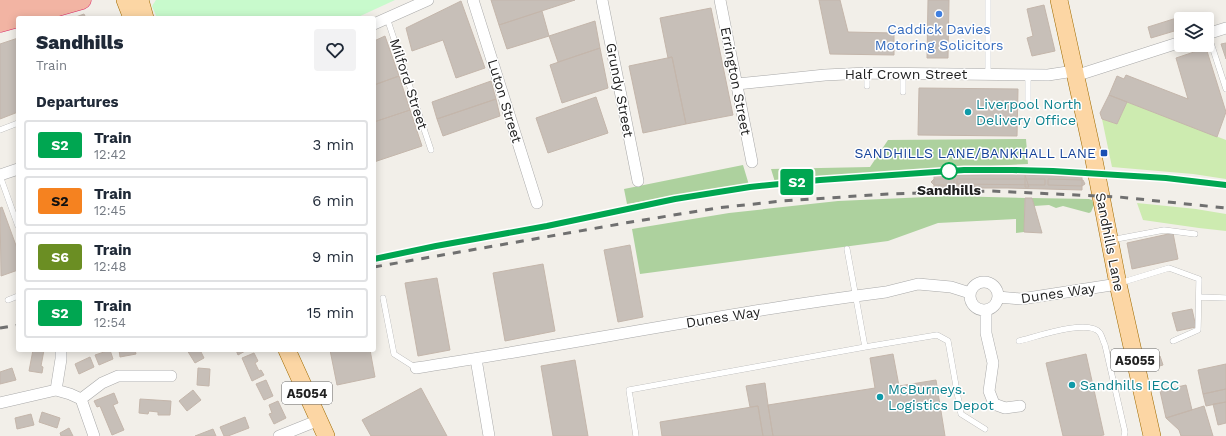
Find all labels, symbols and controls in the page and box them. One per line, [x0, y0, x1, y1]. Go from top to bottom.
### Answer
marker: Caddick Davies Motoring Solicitors [934, 9, 944, 19]
map controls [1174, 12, 1214, 52]
button: layers [1174, 12, 1214, 52]
place label: Caddick Davies Motoring Solicitors [875, 21, 1003, 53]
street label: Errington Street [718, 25, 754, 137]
button: heart [314, 29, 356, 71]
text: Sandhills [36, 31, 123, 54]
street label: Milford Street [387, 36, 431, 132]
street label: Grundy Street [603, 41, 637, 139]
street label: Luton Street [485, 57, 525, 145]
text: Train [36, 58, 67, 73]
street label: Half Crown Street [845, 66, 967, 82]
text: Departures [36, 93, 119, 111]
place label: Liverpool North Delivery Office [976, 96, 1082, 128]
marker: Liverpool North Delivery Office [963, 107, 973, 117]
text: Train [94, 129, 132, 147]
text: 3 min [313, 136, 354, 154]
text: S2 [51, 137, 69, 153]
place label: SANDHILLS LANE/BANKHALL LANE [855, 145, 1096, 161]
text: 12:42 [94, 147, 126, 162]
marker: SANDHILLS LANE/BANKHALL LANE [1099, 148, 1109, 158]
marker: Sandhills [940, 162, 958, 180]
line badge: S2 [779, 169, 815, 195]
text: S2 [788, 174, 806, 190]
place label: Sandhills [917, 182, 981, 198]
text: Train [94, 185, 132, 203]
street label: Sandhills Lane [1093, 191, 1127, 293]
text: 6 min [312, 192, 354, 210]
text: S2 [51, 193, 69, 209]
text: 12:45 [94, 203, 126, 218]
text: Train [94, 241, 132, 259]
text: 9 min [312, 248, 354, 266]
text: S6 [51, 249, 69, 265]
text: 12:48 [94, 259, 126, 274]
street label: Dunes Way [1020, 280, 1097, 306]
text: Train [94, 297, 132, 315]
street label: Dunes Way [685, 303, 762, 331]
text: 15 min [307, 304, 354, 322]
text: S2 [51, 305, 69, 321]
text: 12:54 [94, 315, 126, 330]
road number: A5055 [1111, 349, 1159, 371]
place label: Sandhills IECC [1080, 377, 1179, 393]
marker: Sandhills IECC [1067, 380, 1077, 390]
place label: McBurneys. Logistics Depot [888, 381, 994, 413]
road number: A5054 [282, 382, 332, 404]
marker: McBurneys. Logistics Depot [875, 392, 885, 402]

